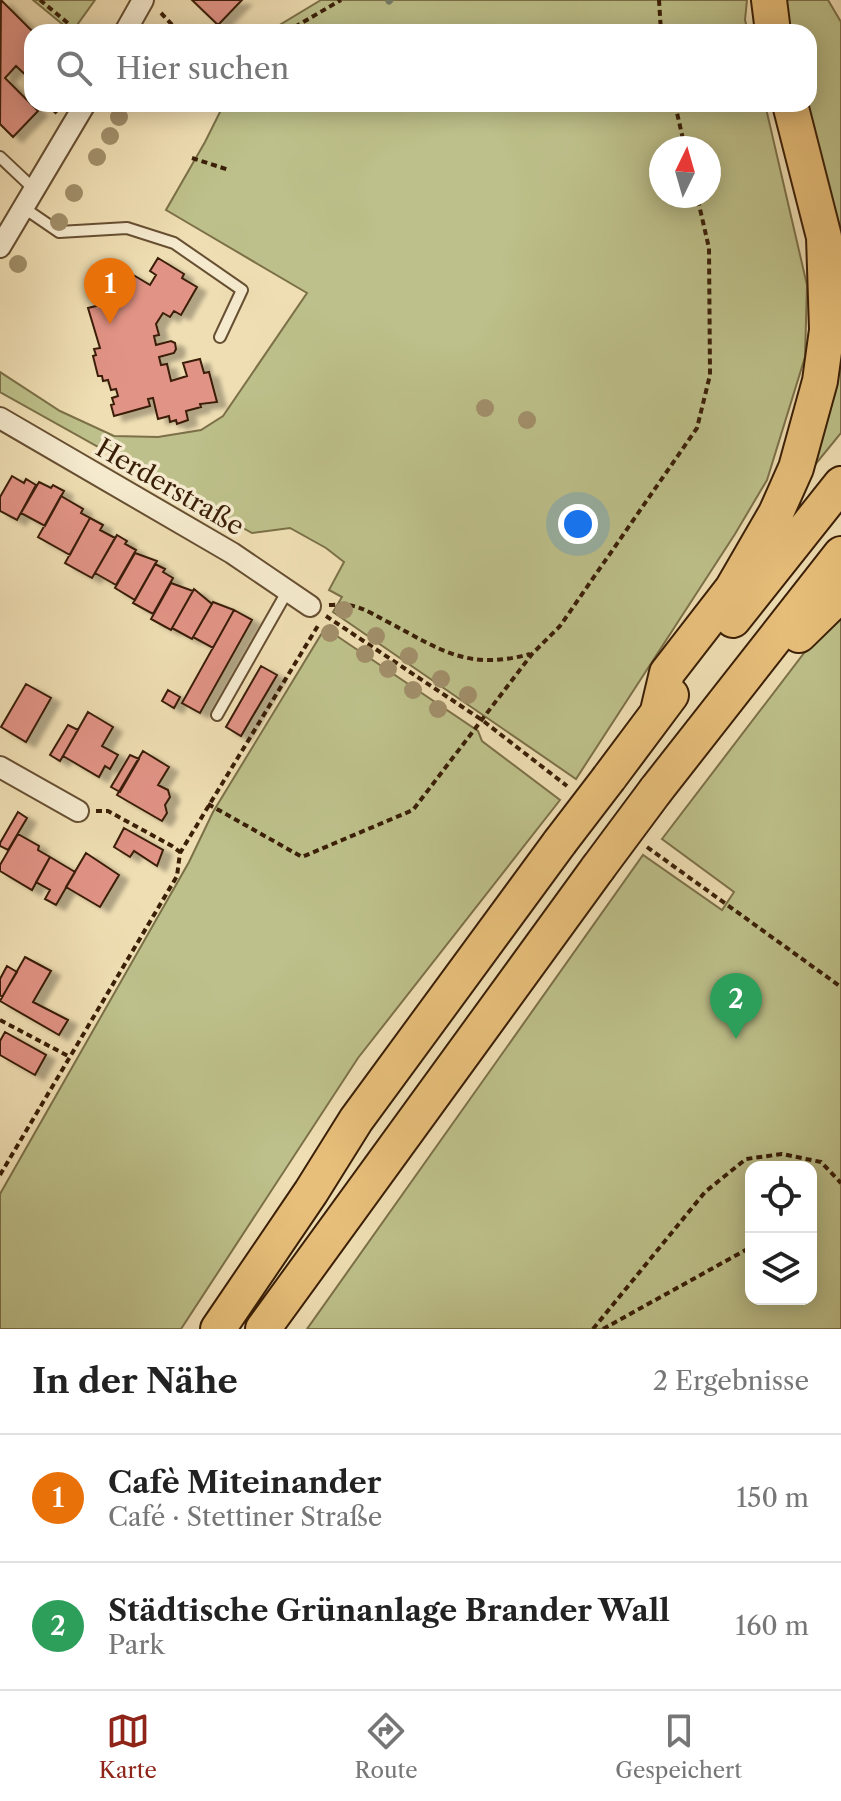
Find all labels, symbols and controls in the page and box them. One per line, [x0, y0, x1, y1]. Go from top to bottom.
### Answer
search box [24, 24, 817, 112]
icon: search [52, 46, 96, 90]
text: Hier suchen [116, 50, 289, 87]
north arrow [649, 136, 721, 208]
pin: 1 [84, 258, 136, 324]
street label: Herderstraße [90, 432, 250, 542]
your location [558, 504, 598, 544]
pin: 2 [710, 973, 762, 1039]
map controls [745, 1161, 817, 1305]
button: locate [745, 1161, 817, 1233]
button: layers [745, 1233, 817, 1305]
text: In der Nähe [32, 1360, 238, 1402]
text: 2 Ergebnisse [653, 1365, 809, 1397]
text: Cafè Miteinander [108, 1464, 381, 1501]
text: 1 [52, 1482, 64, 1514]
text: 150 m [736, 1482, 809, 1514]
text: Café · Stettiner Straße [108, 1501, 382, 1533]
text: Städtische Grünanlage Brander Wall [108, 1592, 670, 1629]
text: 2 [50, 1610, 66, 1642]
text: 160 m [735, 1610, 809, 1642]
text: Park [108, 1629, 165, 1661]
tab: Karte [99, 1709, 157, 1784]
tab: Route [355, 1709, 418, 1784]
tab: Gespeichert [615, 1709, 742, 1784]

